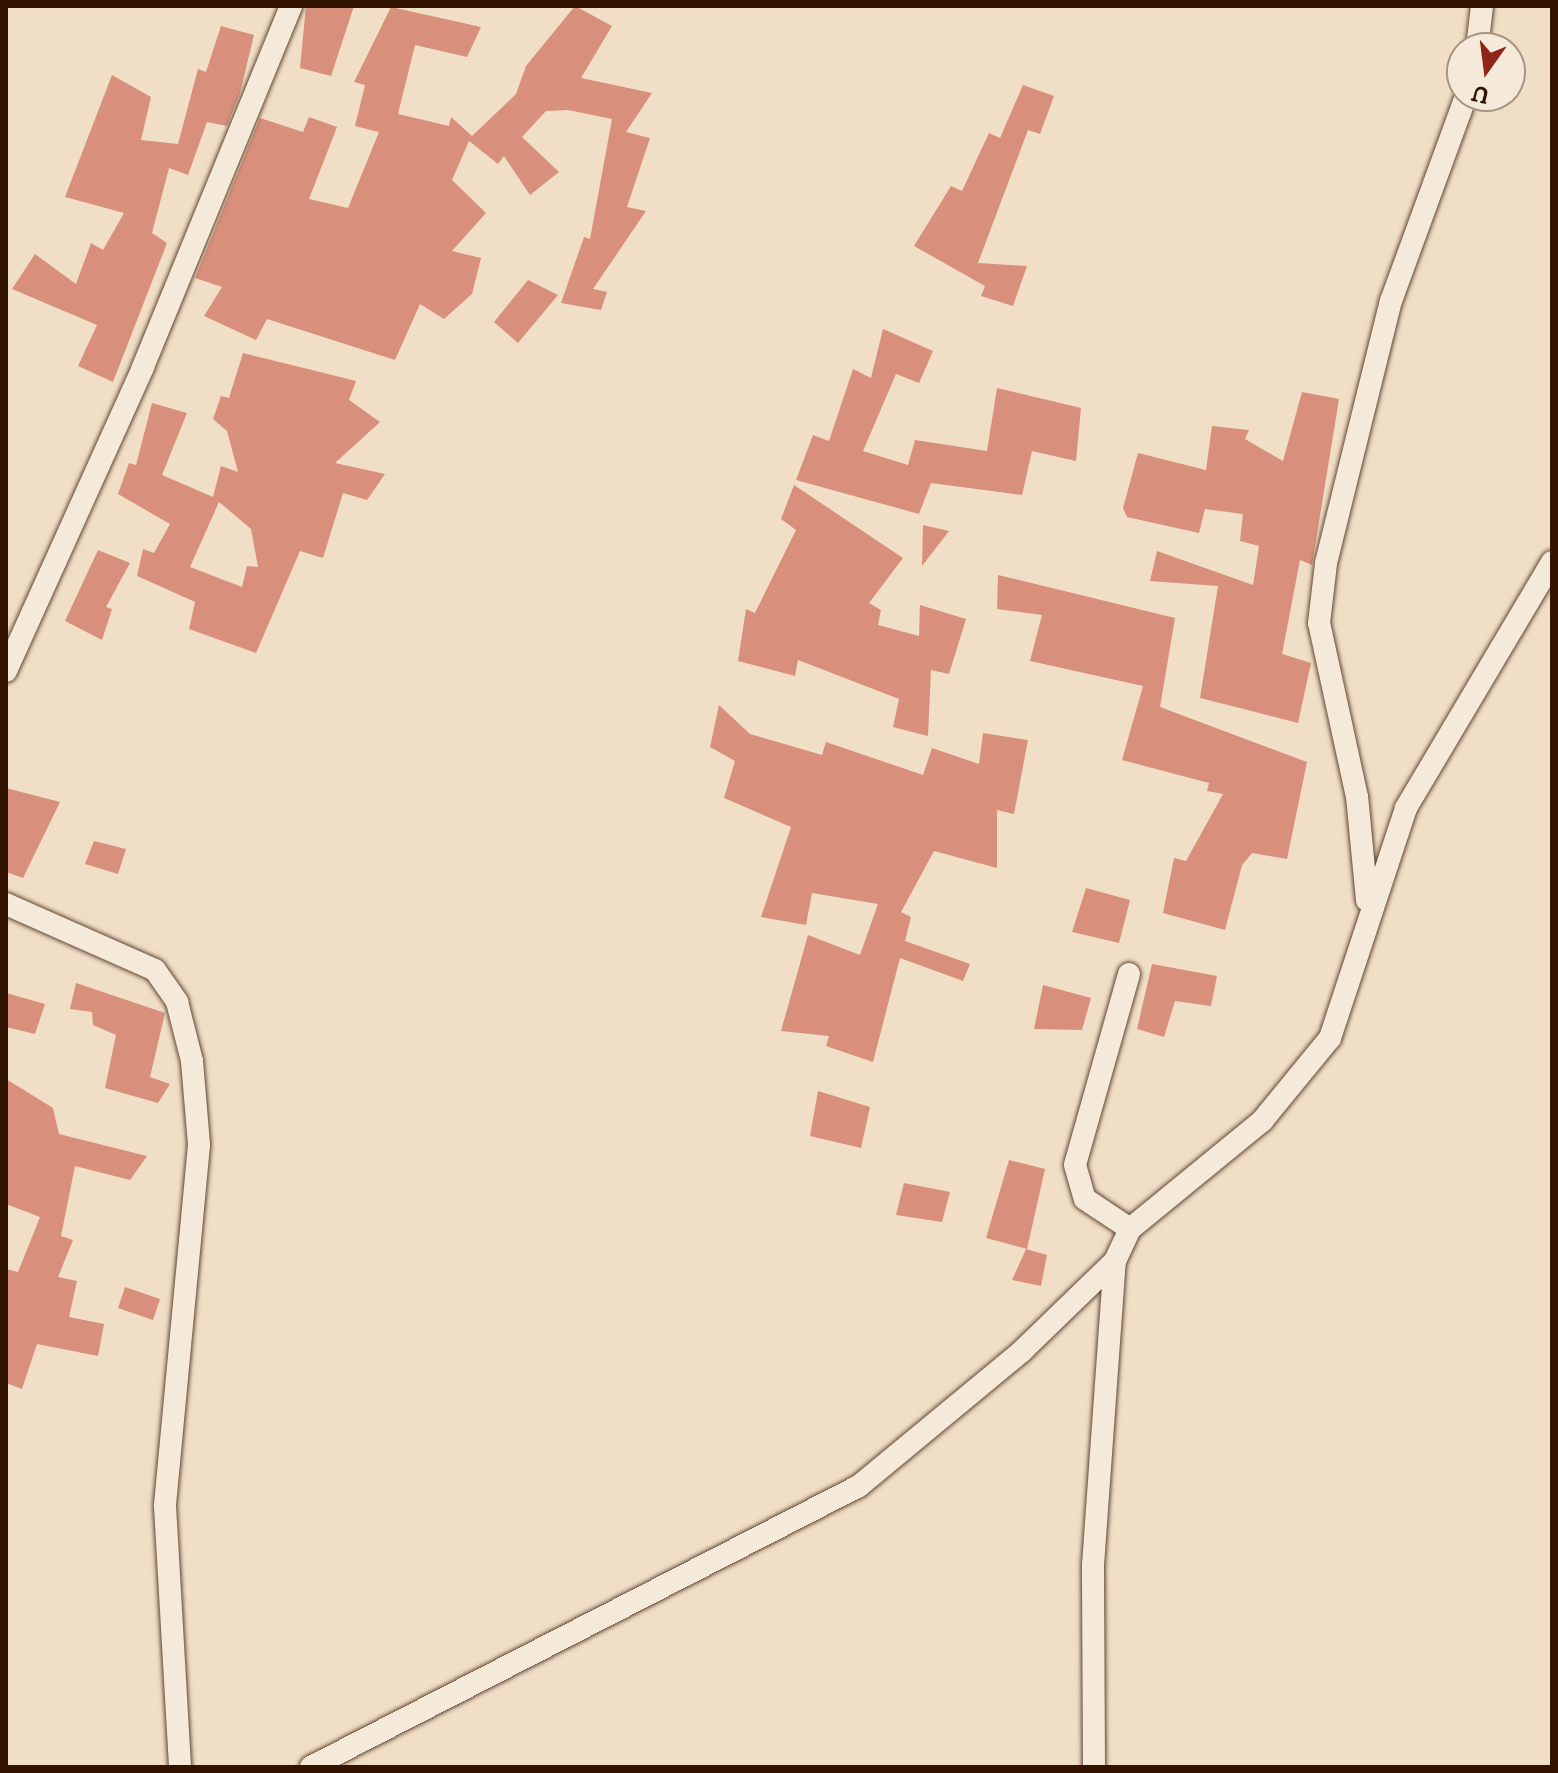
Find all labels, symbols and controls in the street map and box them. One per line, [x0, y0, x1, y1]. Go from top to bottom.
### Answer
north arrow [1446, 32, 1526, 112]
text: U [1469, 79, 1492, 109]

